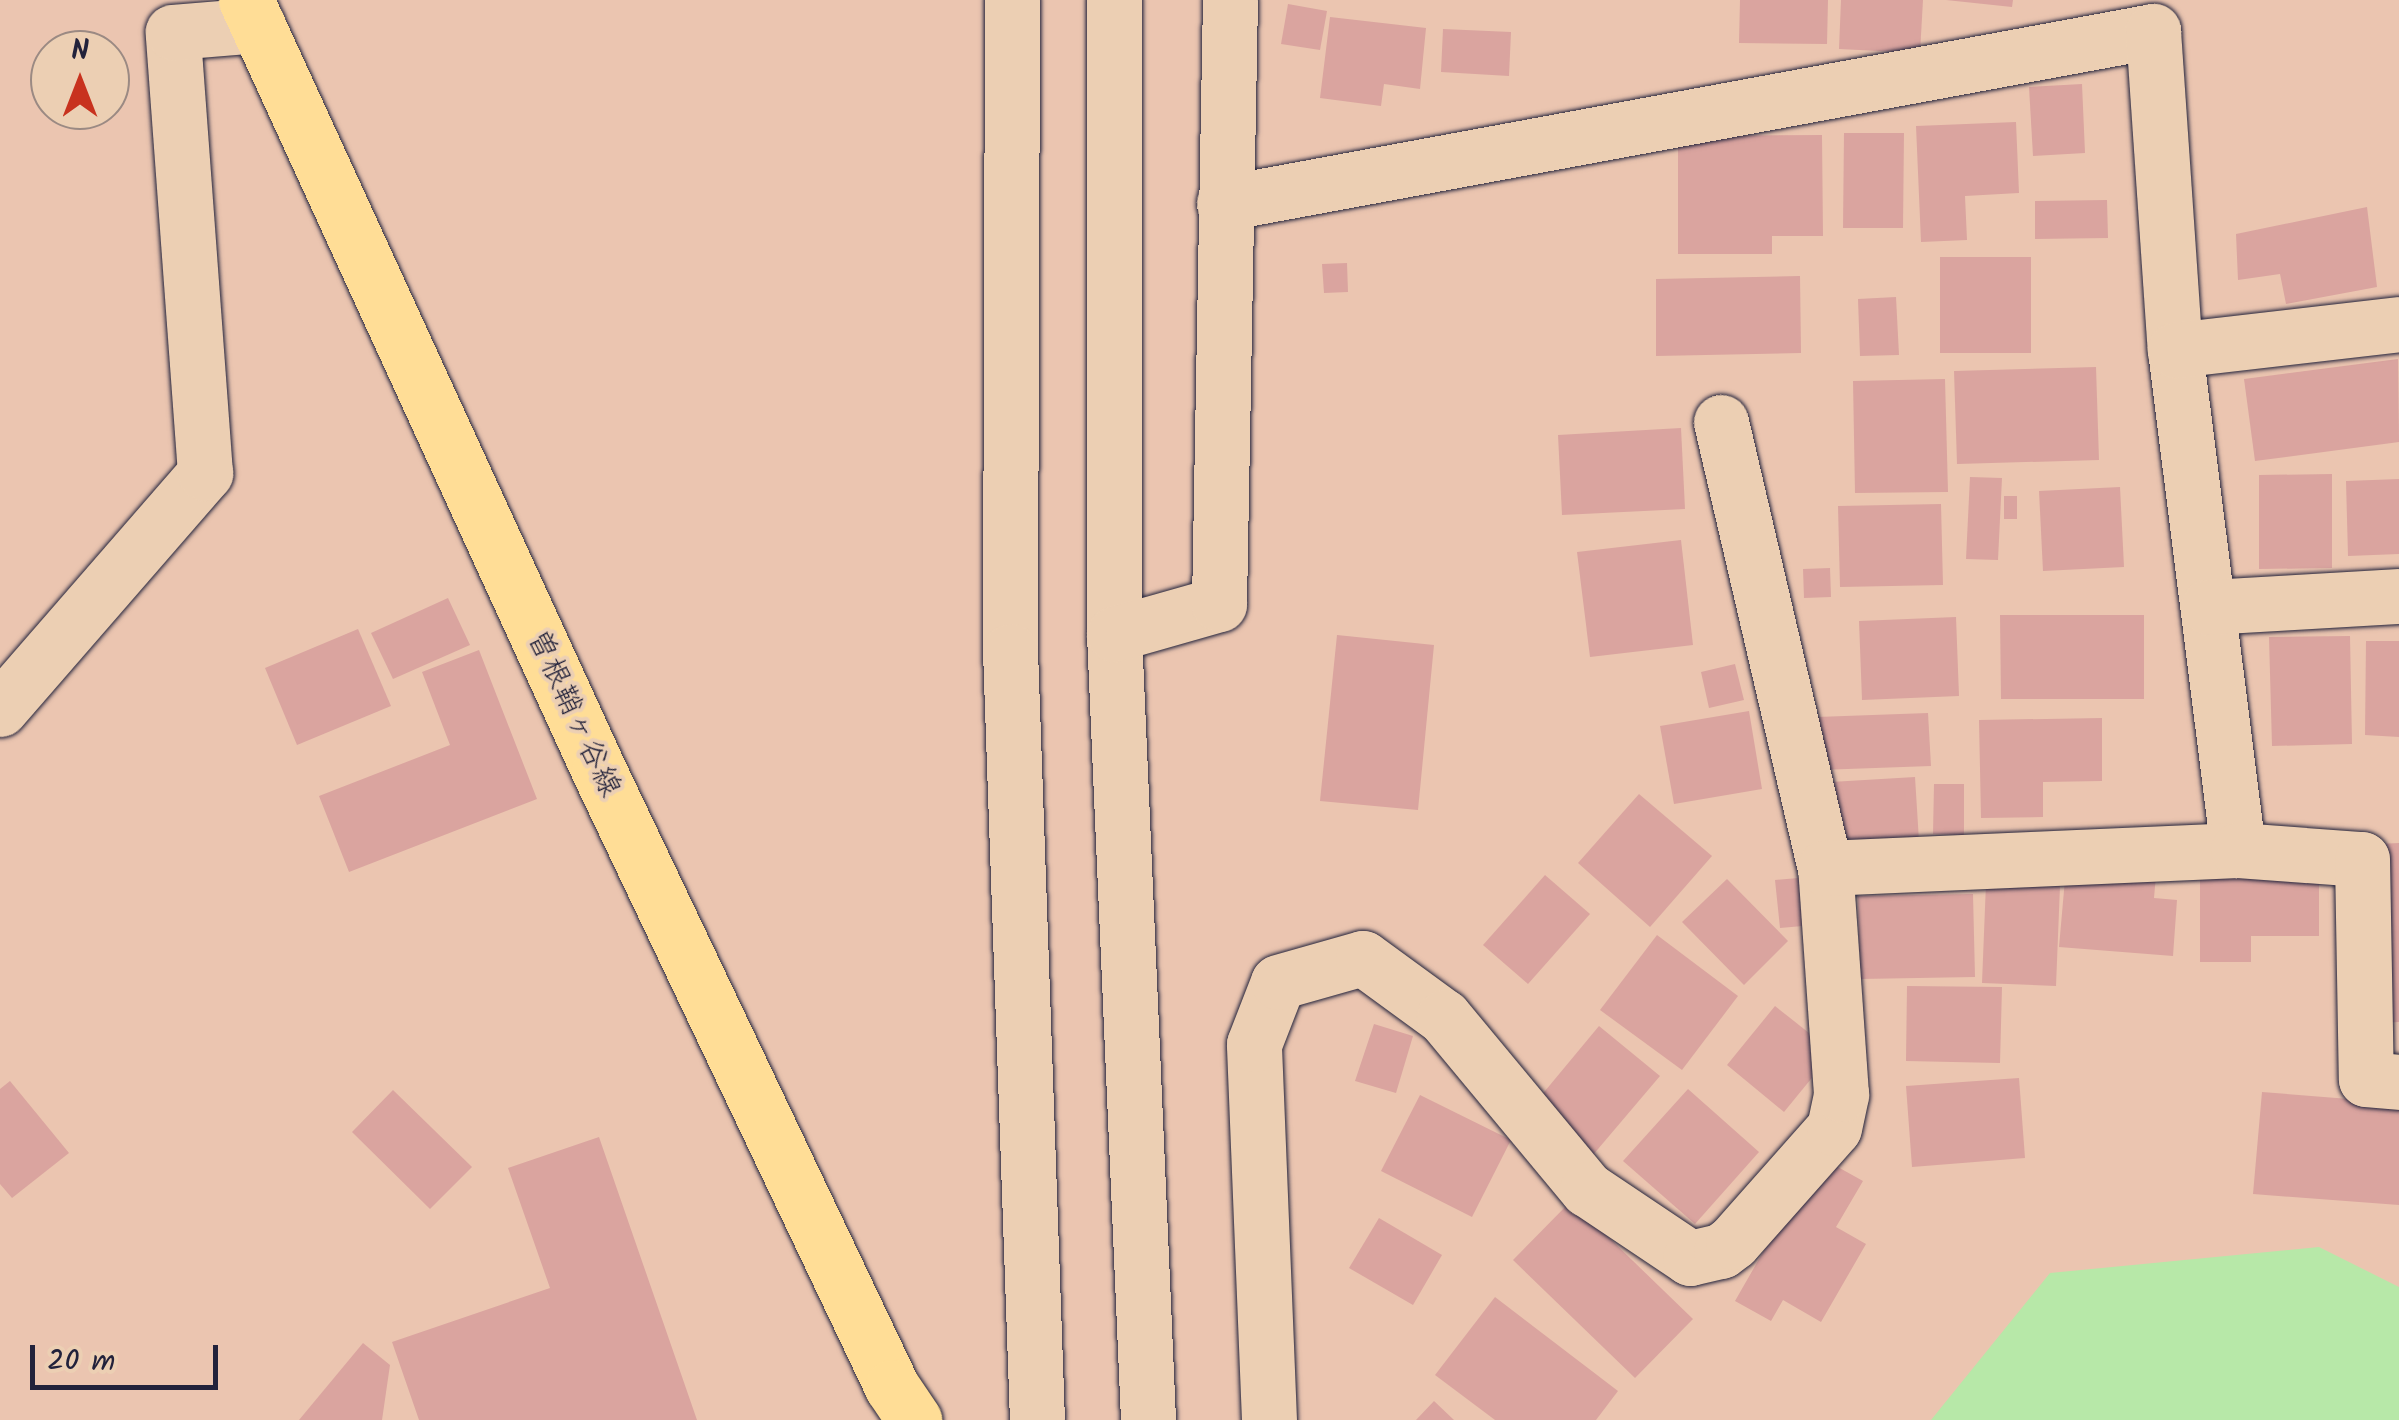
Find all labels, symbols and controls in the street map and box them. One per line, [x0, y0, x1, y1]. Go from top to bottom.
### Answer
text: N [71, 29, 89, 74]
north arrow [30, 30, 130, 130]
street label: 曽根鞘ヶ谷線 [519, 625, 627, 803]
scale bar [35, 1325, 222, 1387]
text: 20 m [47, 1338, 115, 1386]

